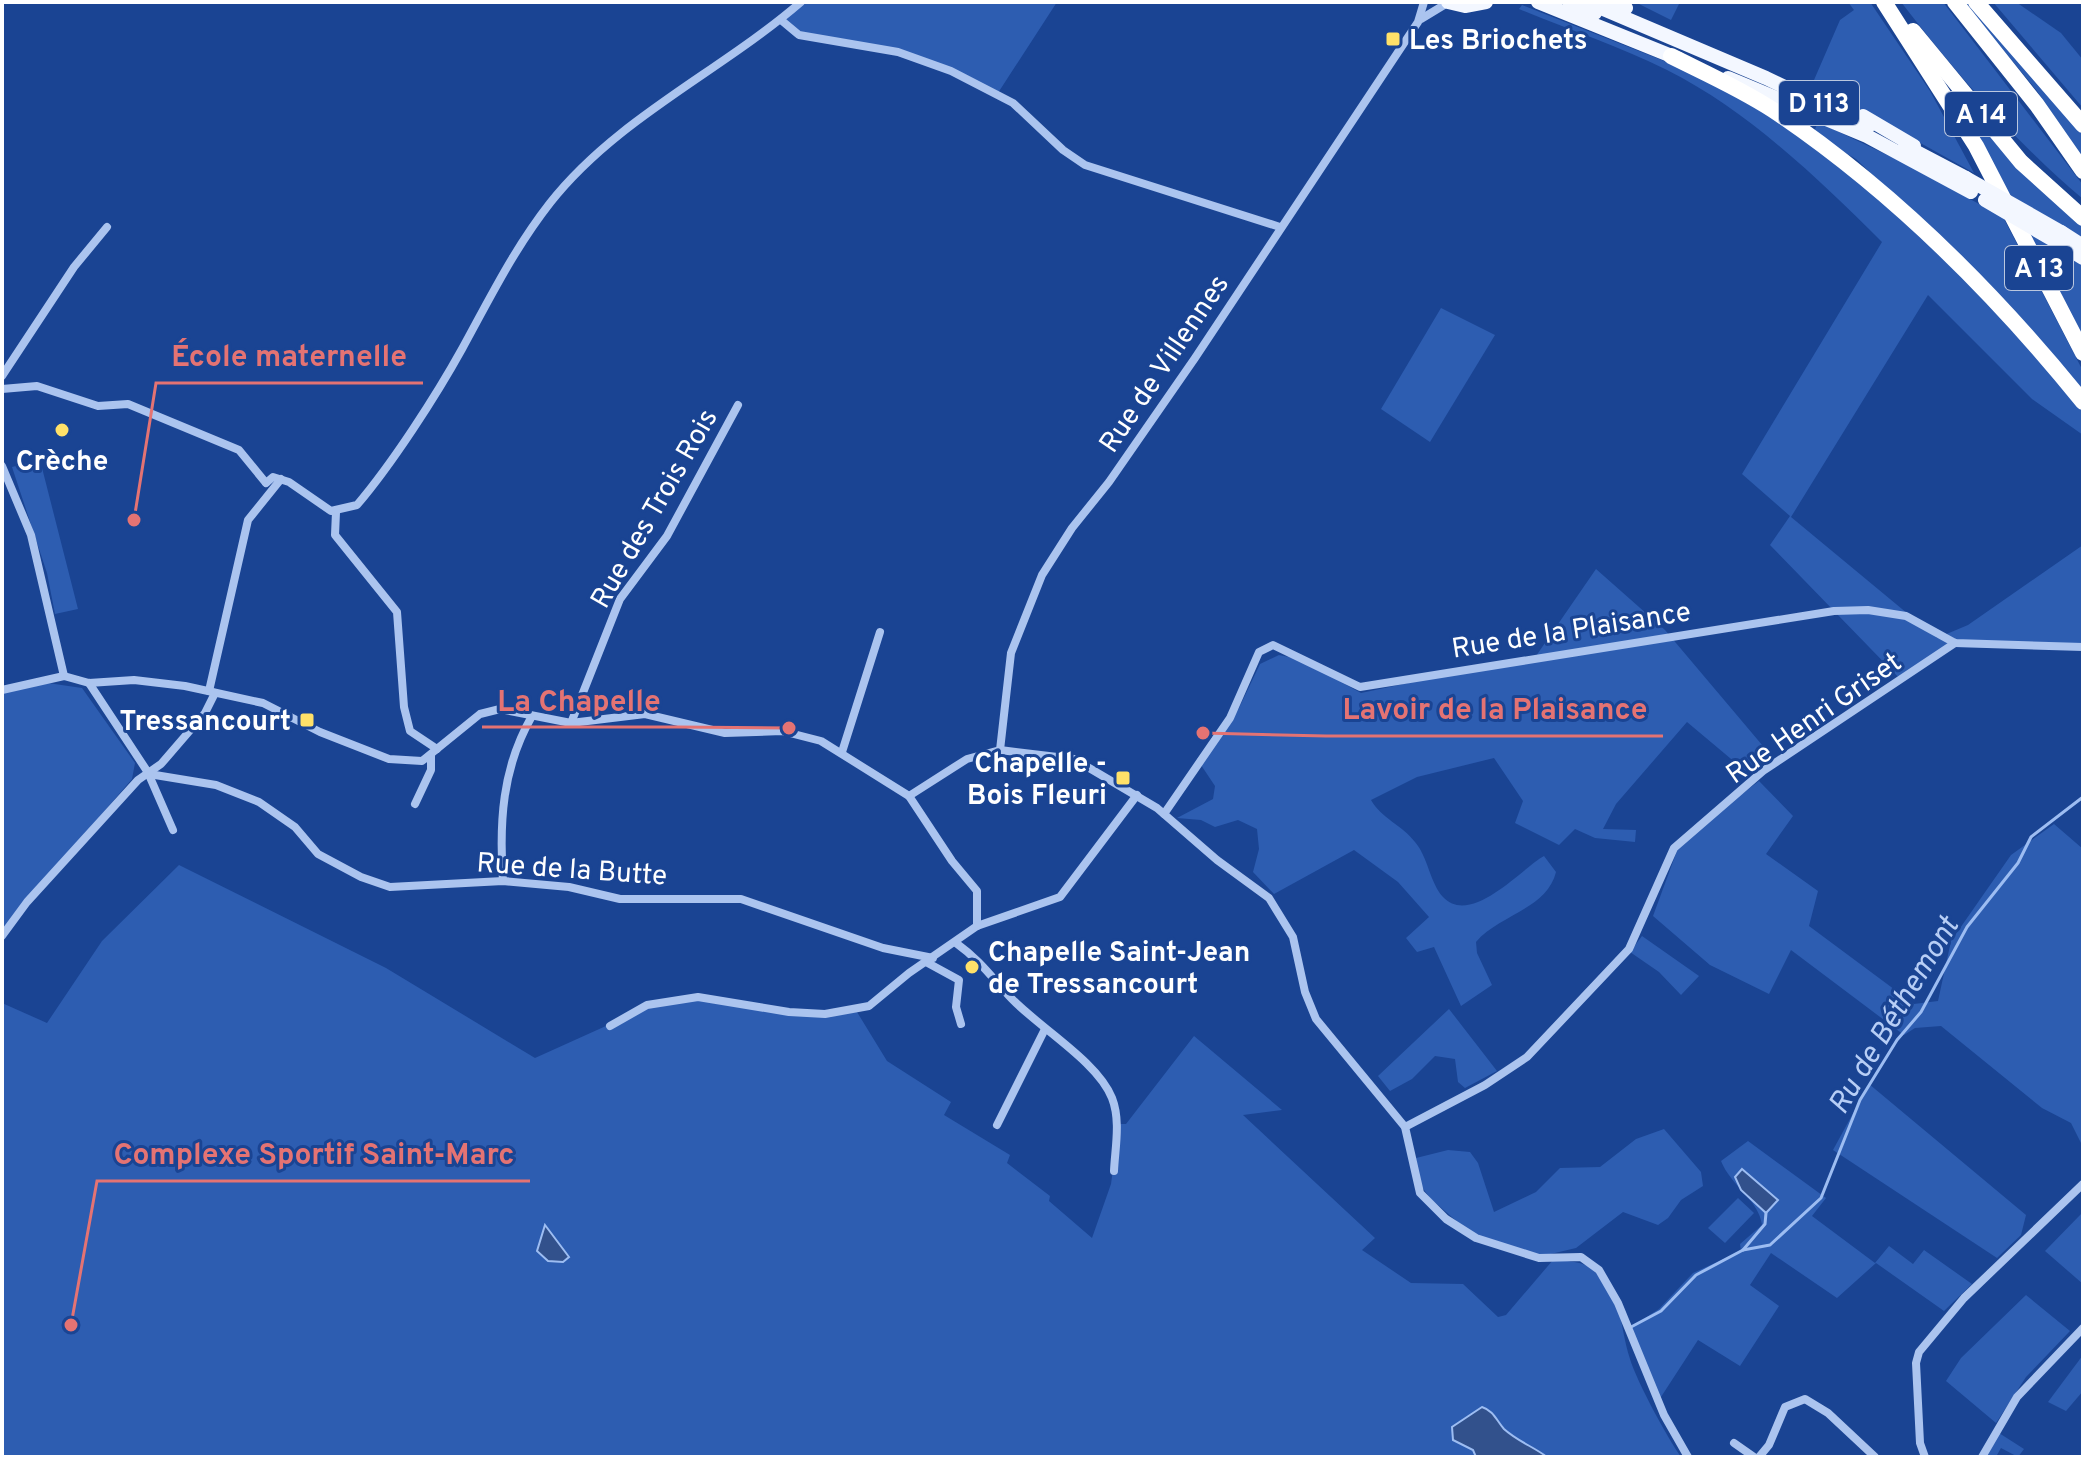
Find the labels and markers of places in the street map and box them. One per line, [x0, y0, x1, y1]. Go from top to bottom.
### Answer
place label: Les Briochets [1409, 24, 1588, 60]
marker: Les Briochets [1384, 30, 1402, 48]
callout: École maternelle [156, 329, 423, 383]
marker: Crèche [53, 421, 71, 439]
place label: Crèche [16, 445, 108, 481]
callout: La Chapelle [482, 673, 677, 727]
callout: Lavoir de la Plaisance [1326, 682, 1663, 736]
place label: Tressancourt [120, 705, 291, 741]
marker: Tressancourt [298, 711, 316, 729]
place label: Chapelle - Bois Fleuri [967, 747, 1107, 815]
marker: Chapelle - Bois Fleuri [1114, 769, 1132, 787]
place label: Chapelle Saint-Jean de Tressancourt [988, 936, 1250, 1004]
marker: Chapelle Saint-Jean de Tressancourt [963, 958, 981, 976]
callout: Complexe Sportif Saint-Marc [97, 1127, 530, 1181]

